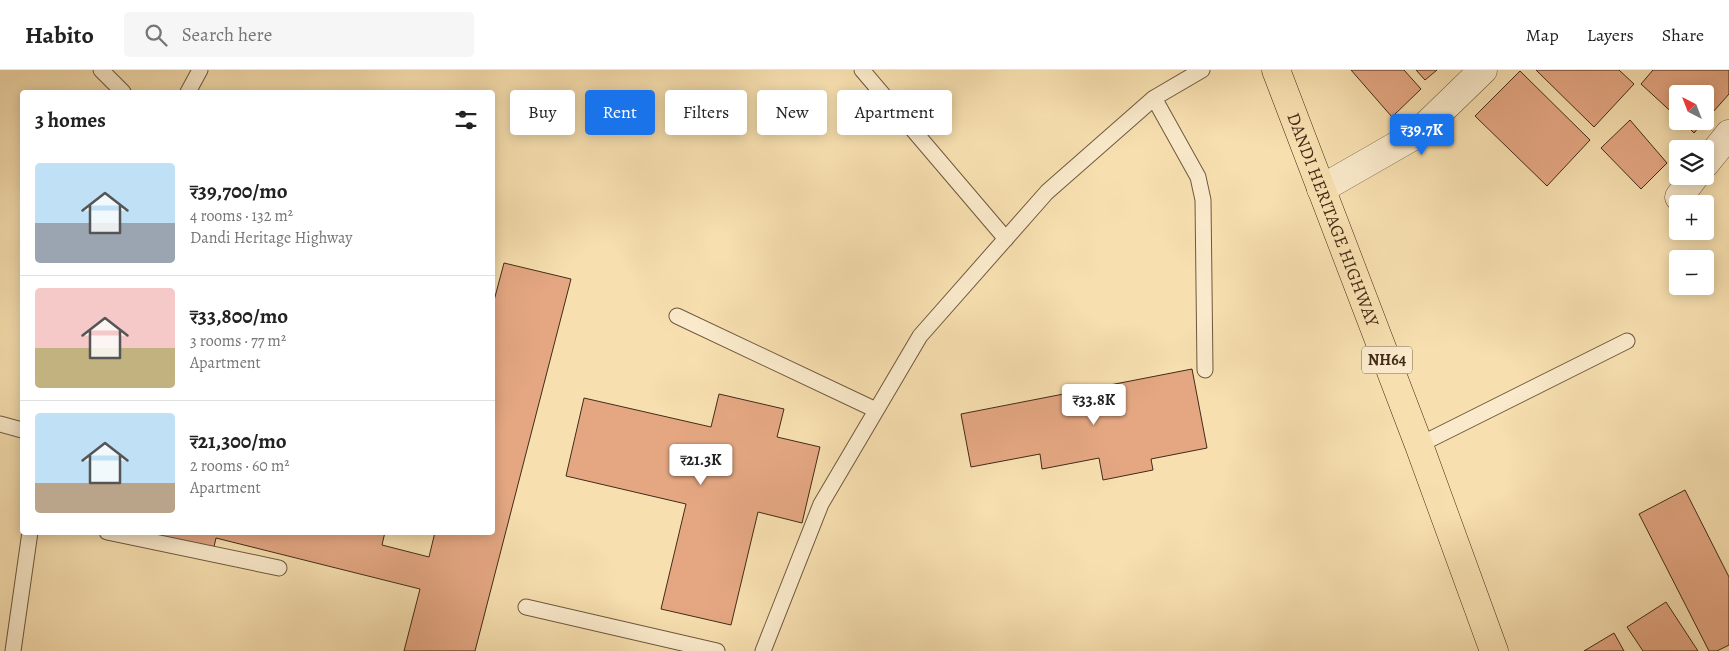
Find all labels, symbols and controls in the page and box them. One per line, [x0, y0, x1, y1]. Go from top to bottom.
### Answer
search box [124, 12, 474, 57]
text: Habito [25, 19, 94, 51]
icon: search [142, 21, 170, 49]
text: Search here [182, 22, 272, 48]
text: Map [1526, 23, 1559, 47]
text: Layers [1587, 23, 1634, 47]
text: Share [1662, 23, 1704, 47]
north arrow [1669, 85, 1714, 130]
map controls [1669, 85, 1714, 295]
chip: Buy [510, 90, 575, 135]
chip: Rent [585, 90, 655, 135]
chip: Filters [665, 90, 747, 135]
chip: New [757, 90, 827, 135]
chip: Apartment [837, 90, 952, 135]
text: 3 homes [35, 106, 106, 134]
icon: filters [452, 106, 480, 134]
street label: DANDI HERITAGE HIGHWAY [1281, 109, 1385, 331]
pin: ₹39.7K [1381, 114, 1463, 156]
text: ₹39.7K [1401, 119, 1443, 141]
button: layers [1669, 140, 1714, 185]
text: ₹39,700/mo [190, 177, 288, 205]
icon: home [75, 183, 135, 243]
button: + [1669, 195, 1714, 240]
text: 4 rooms · 132 m² [190, 205, 293, 227]
text: Dandi Heritage Highway [190, 227, 352, 249]
button: − [1669, 250, 1714, 295]
text: ₹33,800/mo [190, 302, 288, 330]
icon: home [75, 308, 135, 368]
text: 3 rooms · 77 m² [190, 330, 286, 352]
road number: NH64 [1362, 346, 1412, 374]
text: Apartment [190, 352, 261, 374]
pin: ₹33.8K [1053, 384, 1135, 426]
text: ₹33.8K [1073, 389, 1115, 411]
text: ₹21,300/mo [190, 427, 287, 455]
icon: home [75, 433, 135, 493]
pin: ₹21.3K [660, 444, 742, 486]
text: ₹21.3K [680, 449, 722, 471]
text: 2 rooms · 60 m² [190, 455, 290, 477]
text: Apartment [190, 477, 261, 499]

